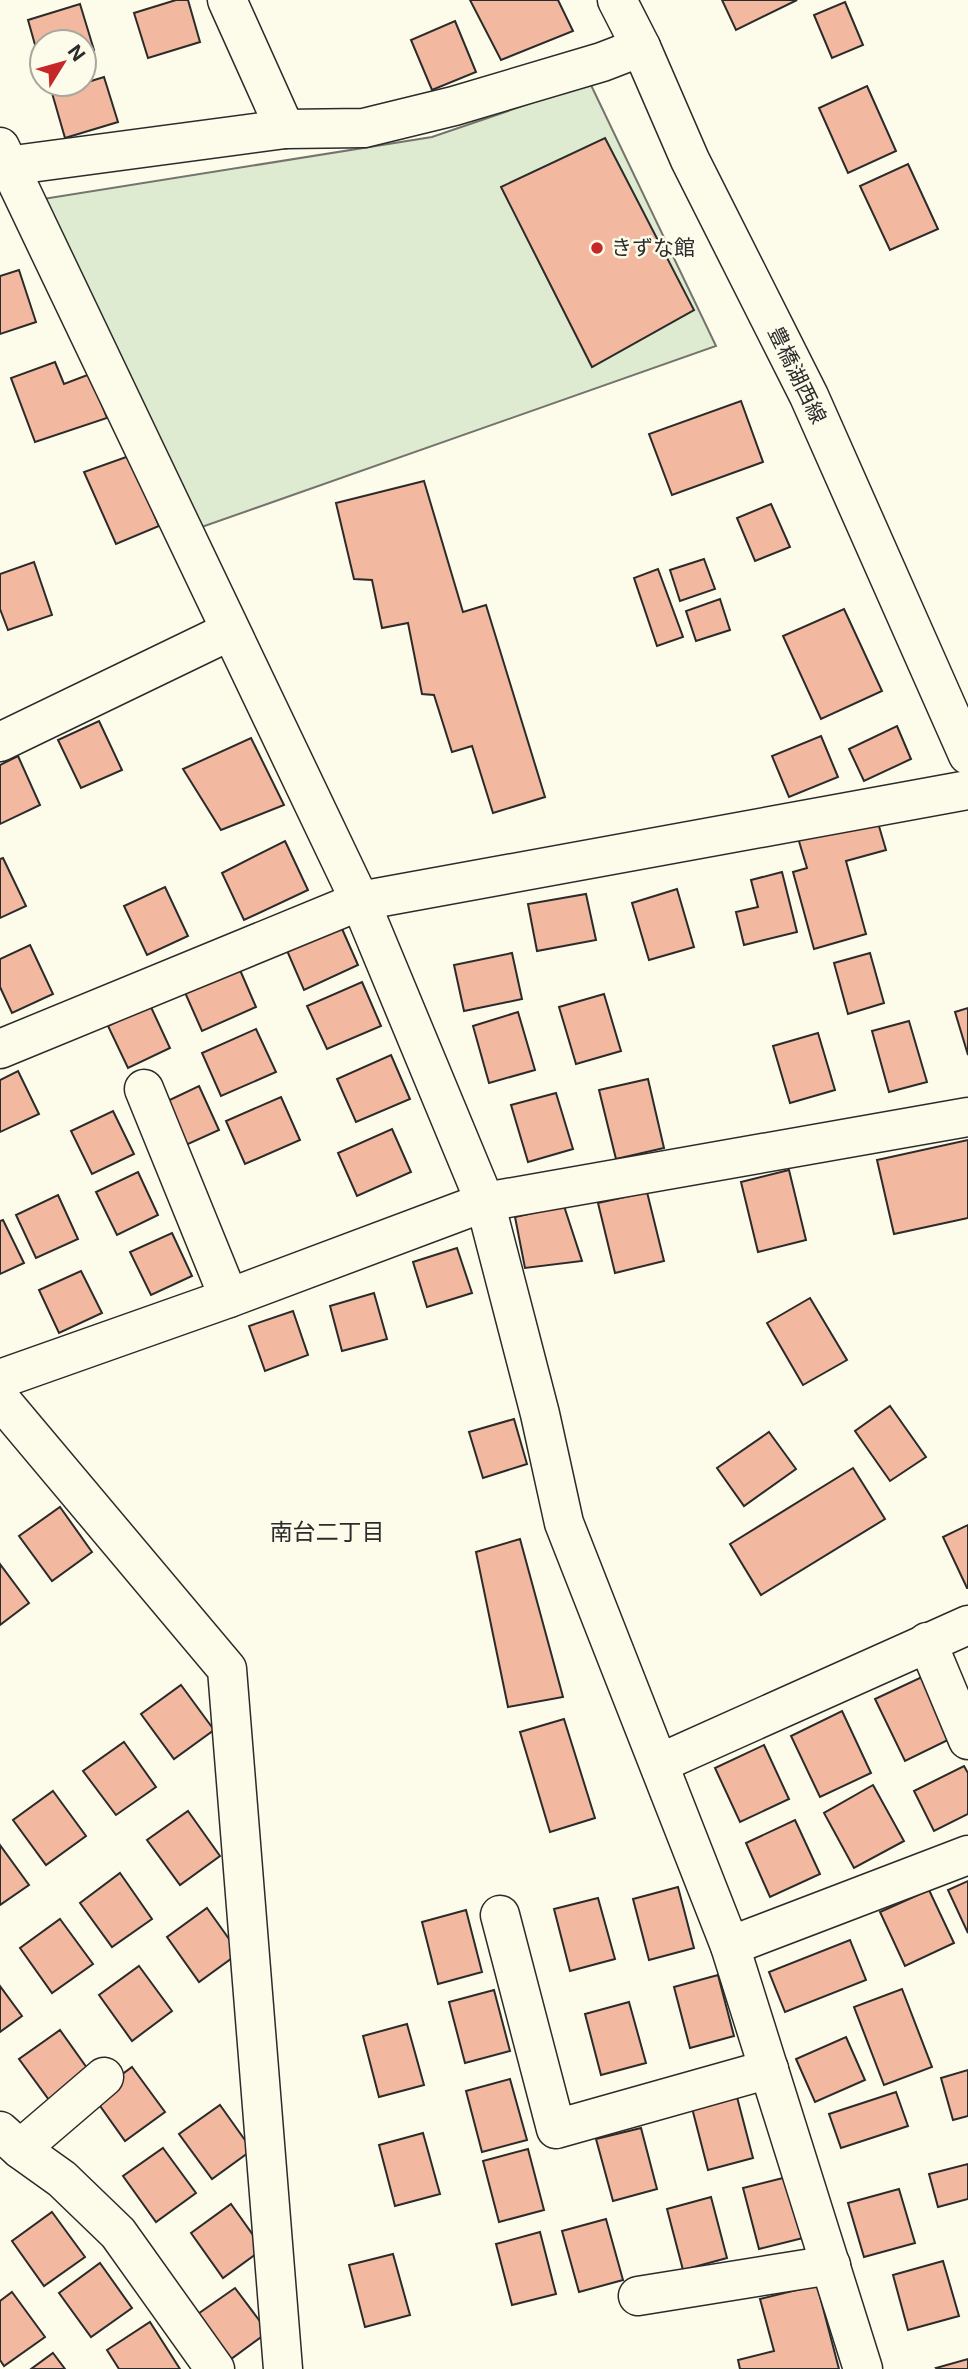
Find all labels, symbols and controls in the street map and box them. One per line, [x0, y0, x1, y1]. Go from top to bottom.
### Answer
north arrow [28, 28, 98, 98]
text: N [63, 40, 90, 66]
place label: きずな館 [611, 235, 695, 260]
marker: きずな館 [589, 240, 605, 256]
street label: 豊橋湖西線 [763, 322, 832, 427]
district label: 南台二丁目 [270, 1518, 385, 1546]

